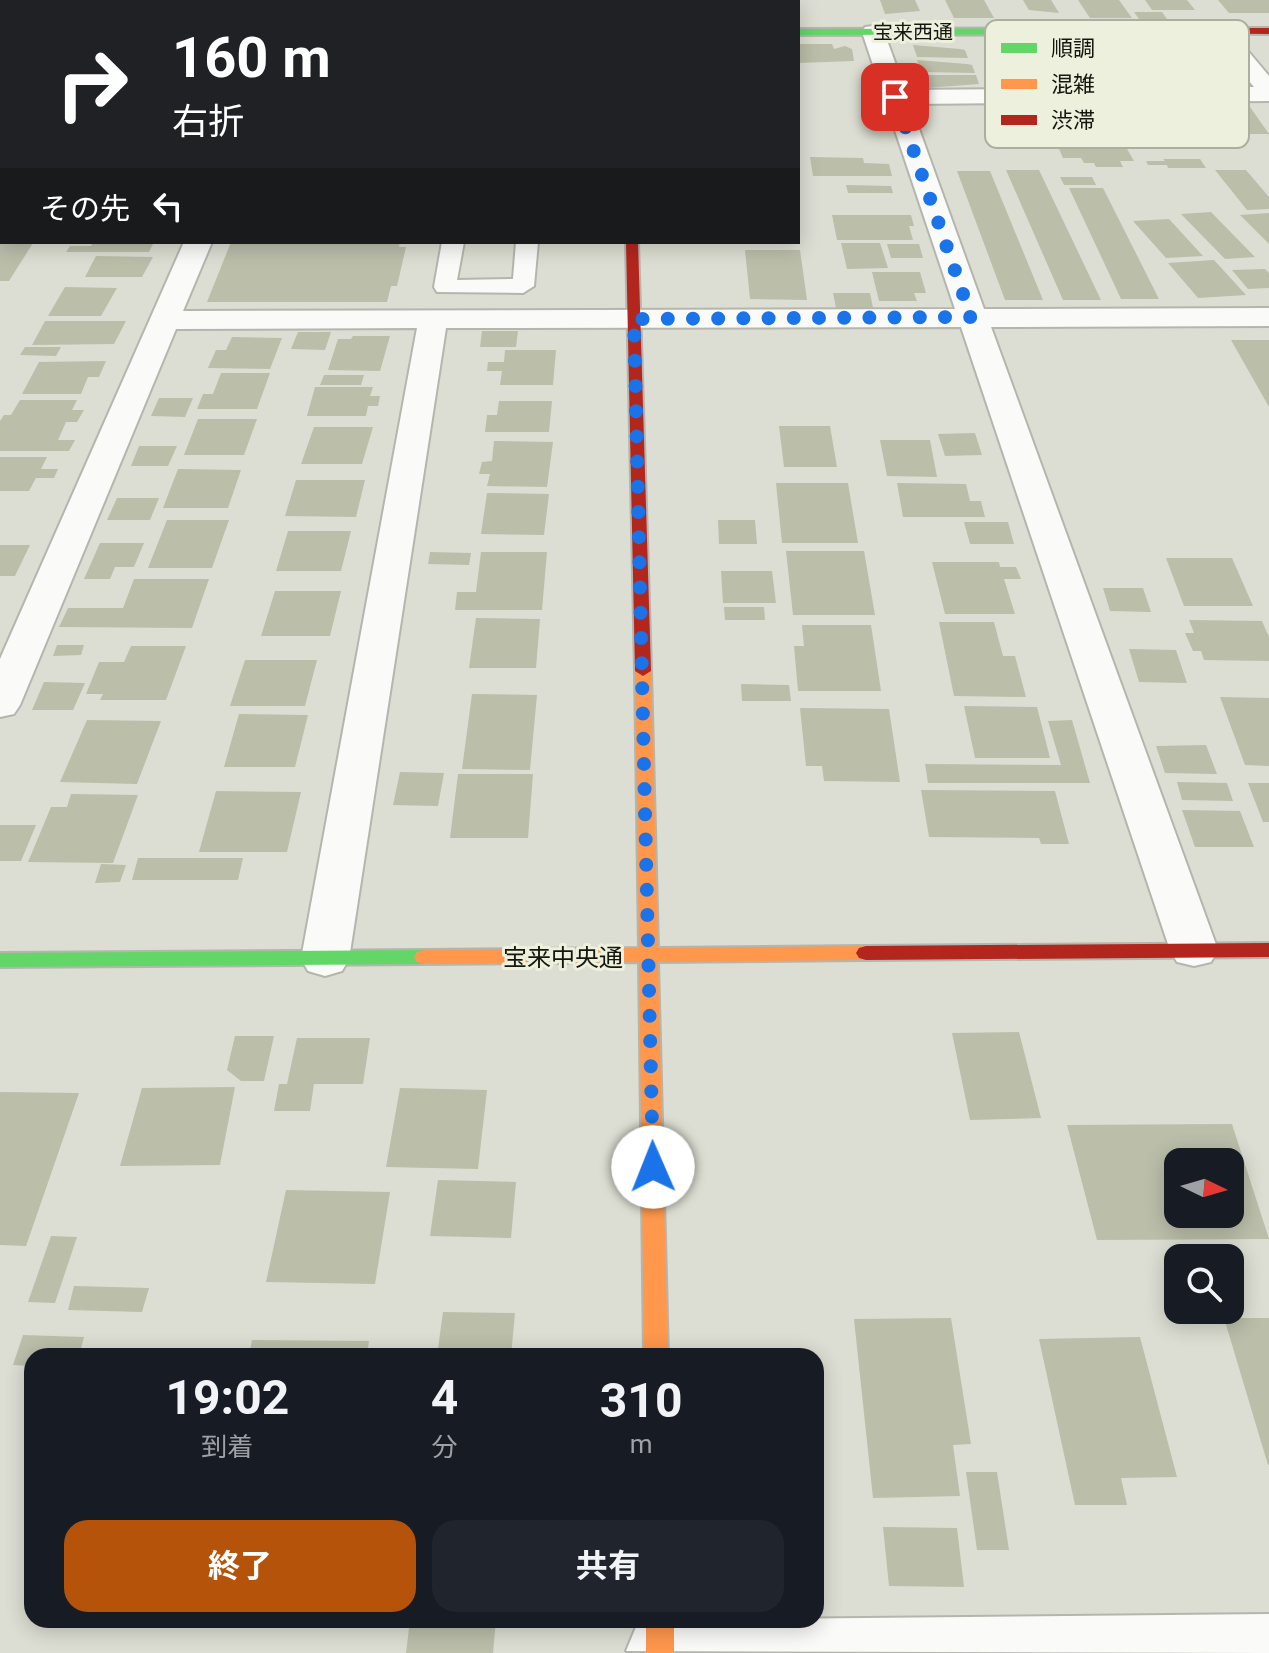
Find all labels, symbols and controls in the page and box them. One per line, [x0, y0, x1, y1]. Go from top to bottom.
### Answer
street label: 宝来西通 [873, 20, 953, 44]
legend [985, 20, 1249, 148]
text: 160 m [172, 25, 331, 91]
icon: right [40, 32, 144, 136]
text: 順調 [1051, 36, 1095, 61]
pin [861, 63, 929, 131]
text: 混雑 [1051, 72, 1095, 97]
icon: arrive [873, 75, 917, 119]
text: 右折 [172, 101, 244, 143]
text: 渋滞 [1051, 108, 1095, 133]
icon: left [146, 184, 190, 228]
text: その先 [40, 191, 130, 226]
street label: 宝来中央通 [503, 944, 623, 972]
position arrow [611, 1125, 695, 1209]
north arrow [1164, 1148, 1244, 1228]
map controls [1164, 1148, 1244, 1324]
button: search [1164, 1244, 1244, 1324]
text: 19:02 [166, 1369, 289, 1426]
text: 4 [431, 1369, 458, 1426]
text: 310 [600, 1372, 682, 1429]
text: m [630, 1429, 653, 1459]
text: 到着 [201, 1432, 253, 1462]
text: 分 [432, 1432, 458, 1462]
button: 終了 [64, 1520, 416, 1612]
button: 共有 [432, 1520, 784, 1612]

